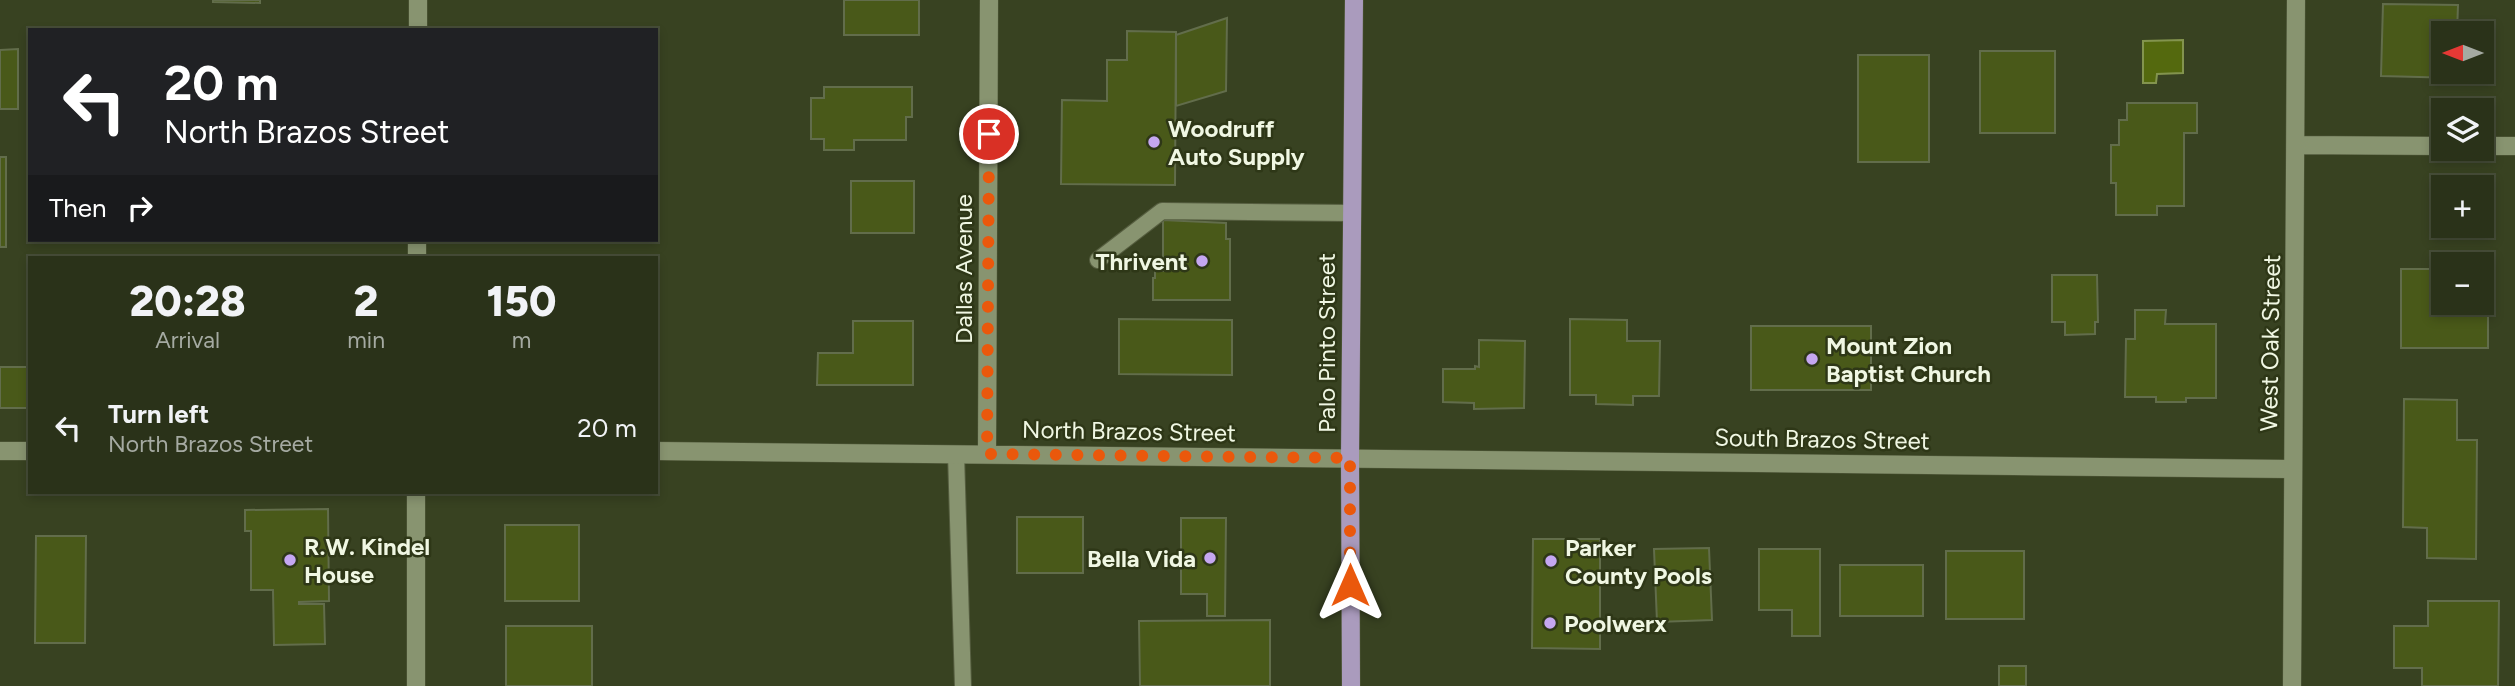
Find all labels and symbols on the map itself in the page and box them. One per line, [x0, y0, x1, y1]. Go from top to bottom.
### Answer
north arrow [2431, 21, 2494, 84]
pin [959, 104, 1019, 164]
place label: Woodruff Auto Supply [1168, 114, 1305, 171]
marker: Woodruff Auto Supply [1146, 134, 1162, 150]
street label: Dallas Avenue [949, 194, 978, 344]
place label: Thrivent [1095, 247, 1188, 276]
marker: Thrivent [1194, 253, 1210, 269]
street label: Palo Pinto Street [1312, 253, 1341, 433]
street label: West Oak Street [2254, 254, 2286, 432]
place label: Mount Zion Baptist Church [1826, 331, 1991, 388]
marker: Mount Zion Baptist Church [1804, 351, 1820, 367]
street label: North Brazos Street [1022, 415, 1236, 447]
street label: South Brazos Street [1714, 423, 1930, 455]
place label: R.W. Kindel House [304, 532, 430, 589]
place label: Parker County Pools [1565, 533, 1712, 590]
place label: Bella Vida [1087, 544, 1196, 573]
position arrow [1313, 548, 1387, 622]
marker: Bella Vida [1202, 550, 1218, 566]
marker: R.W. Kindel House [282, 552, 298, 568]
marker: Parker County Pools [1543, 553, 1559, 569]
place label: Poolwerx [1564, 609, 1667, 638]
marker: Poolwerx [1542, 615, 1558, 631]

